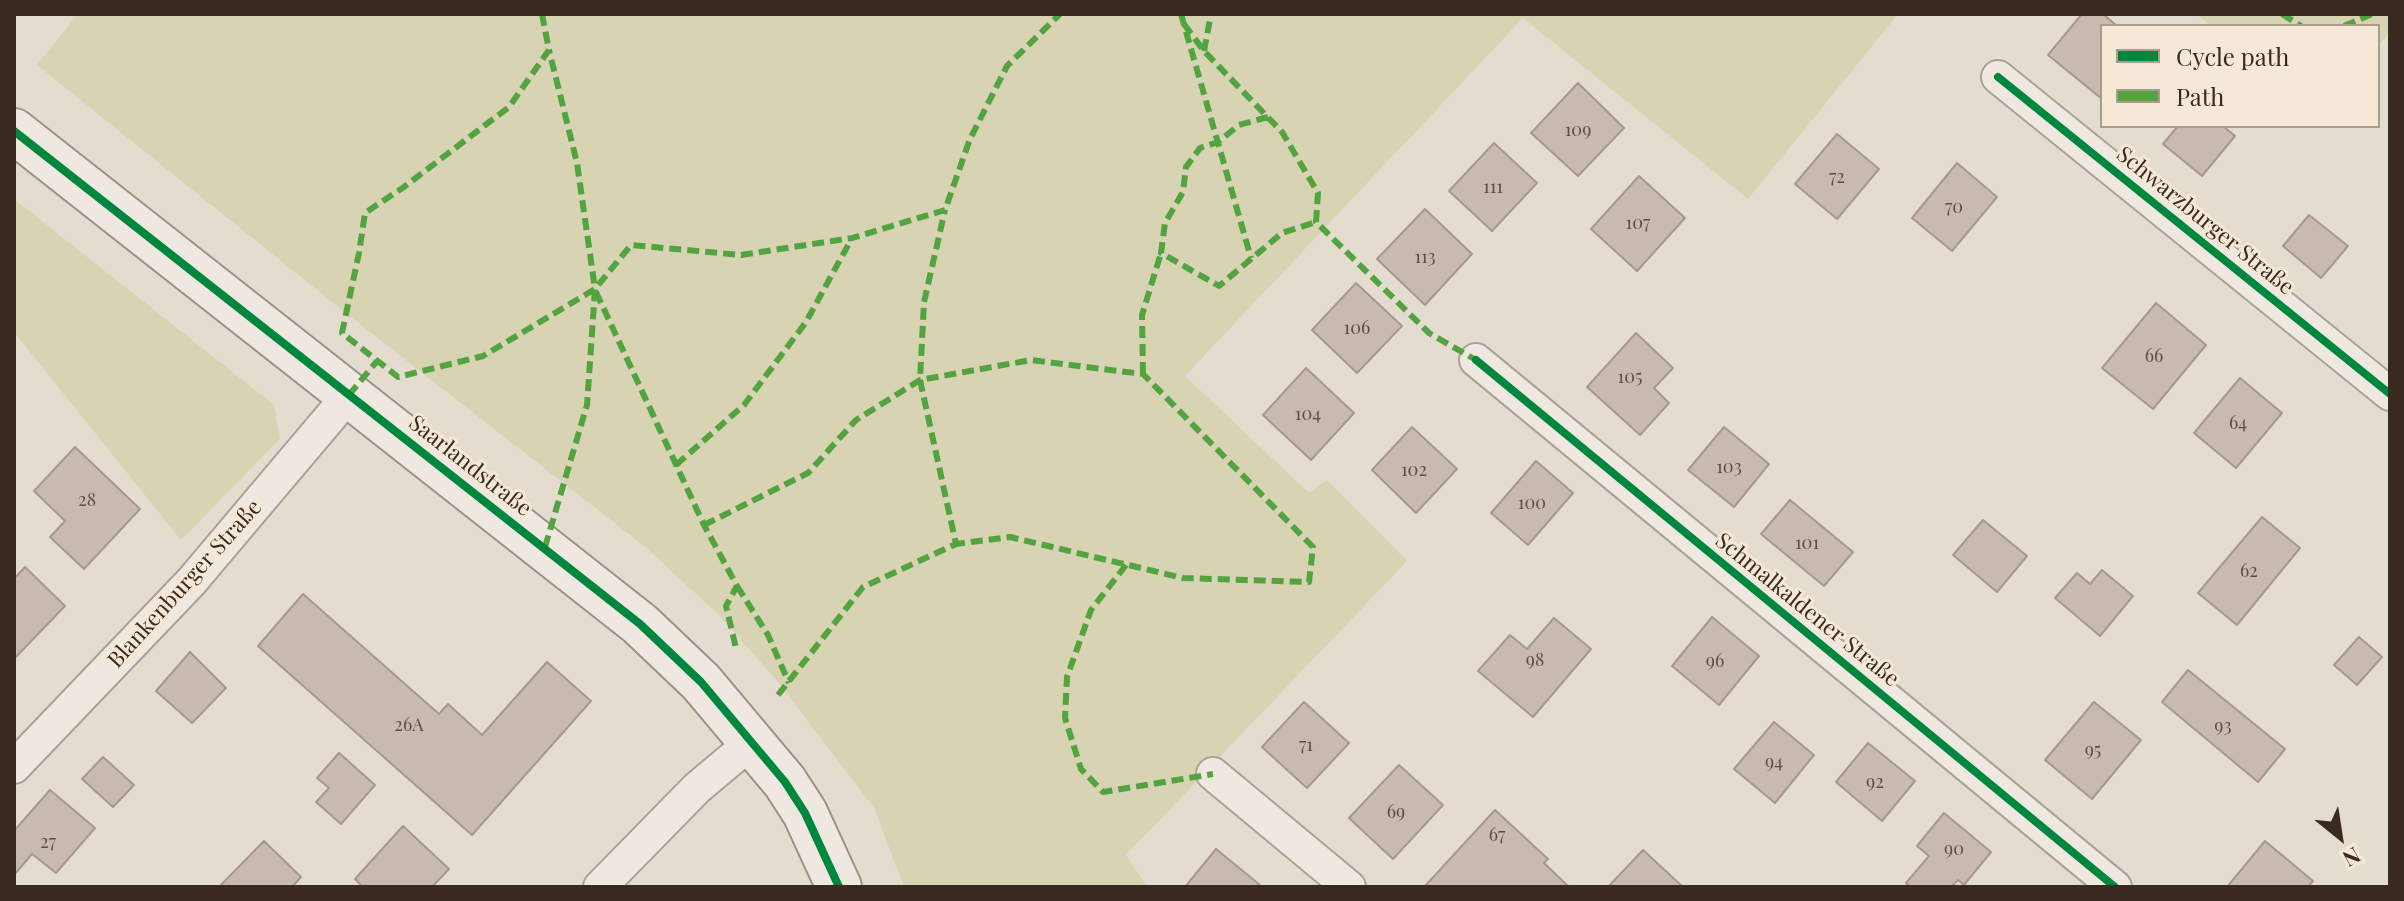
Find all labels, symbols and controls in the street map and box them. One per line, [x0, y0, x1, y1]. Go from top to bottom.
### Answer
legend [2100, 24, 2380, 128]
text: Cycle path [2176, 40, 2289, 72]
text: Path [2176, 80, 2224, 112]
house number: 109 [1565, 119, 1591, 141]
street label: Schwarzburger Straße [2111, 141, 2299, 301]
house number: 72 [1829, 166, 1845, 188]
house number: 111 [1483, 176, 1503, 198]
house number: 70 [1945, 196, 1963, 218]
house number: 107 [1626, 212, 1650, 234]
house number: 113 [1414, 246, 1436, 268]
house number: 106 [1344, 317, 1370, 339]
house number: 66 [2145, 345, 2163, 367]
house number: 105 [1618, 366, 1642, 388]
house number: 104 [1295, 403, 1321, 425]
street label: Saarlandstraße [403, 410, 537, 522]
house number: 64 [2229, 412, 2247, 434]
house number: 103 [1716, 456, 1742, 478]
house number: 102 [1401, 459, 1427, 481]
house number: 28 [78, 489, 96, 511]
house number: 100 [1518, 492, 1546, 514]
street label: Blankenburger Straße [103, 495, 267, 673]
street label: Schmalkaldener Straße [1710, 528, 1904, 692]
house number: 101 [1795, 532, 1819, 554]
house number: 62 [2240, 560, 2258, 582]
house number: 98 [1526, 649, 1544, 671]
house number: 96 [1706, 650, 1724, 672]
house number: 26A [394, 714, 424, 736]
house number: 93 [2214, 715, 2232, 737]
house number: 71 [1299, 734, 1313, 756]
house number: 95 [2085, 739, 2101, 761]
house number: 94 [1765, 751, 1783, 773]
house number: 92 [1866, 771, 1884, 793]
north arrow [2300, 797, 2380, 877]
house number: 69 [1387, 801, 1405, 823]
house number: 67 [1489, 824, 1505, 846]
house number: 27 [40, 831, 56, 853]
house number: 90 [1944, 838, 1964, 860]
text: N [2338, 841, 2366, 875]

